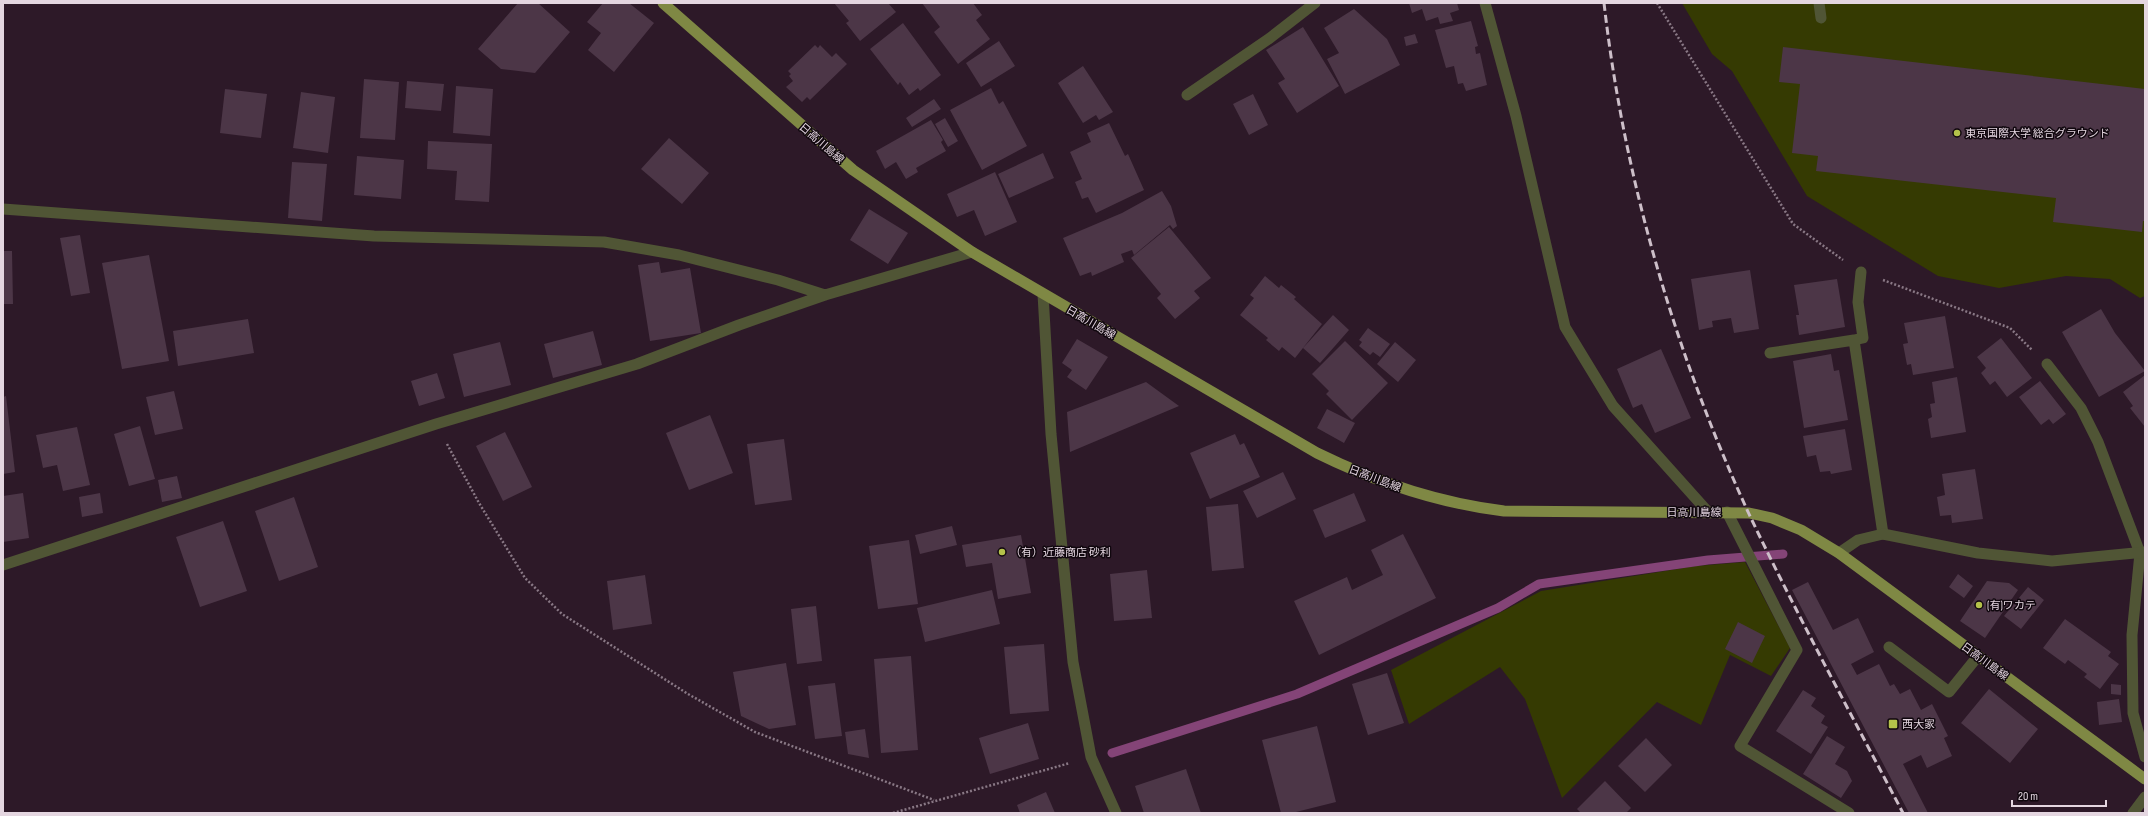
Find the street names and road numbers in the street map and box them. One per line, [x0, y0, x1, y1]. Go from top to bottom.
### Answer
street label: 日高川島線 [797, 120, 847, 166]
street label: 日高川島線 [1064, 303, 1118, 342]
street label: 日高川島線 [1347, 463, 1403, 494]
street label: 日高川島線 [1667, 506, 1722, 519]
street label: 日高川島線 [1959, 640, 2011, 683]

